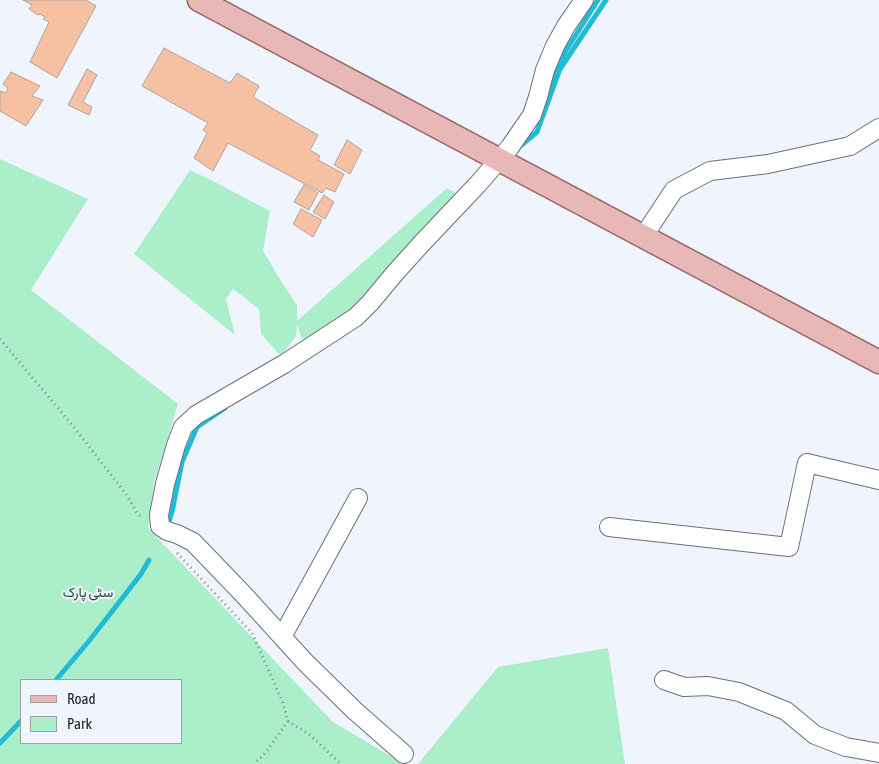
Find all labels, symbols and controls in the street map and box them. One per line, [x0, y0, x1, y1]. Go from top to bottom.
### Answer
park label: سٹی پارک [63, 585, 113, 601]
legend [20, 679, 182, 744]
text: Road [67, 690, 96, 707]
text: Park [67, 715, 92, 732]

